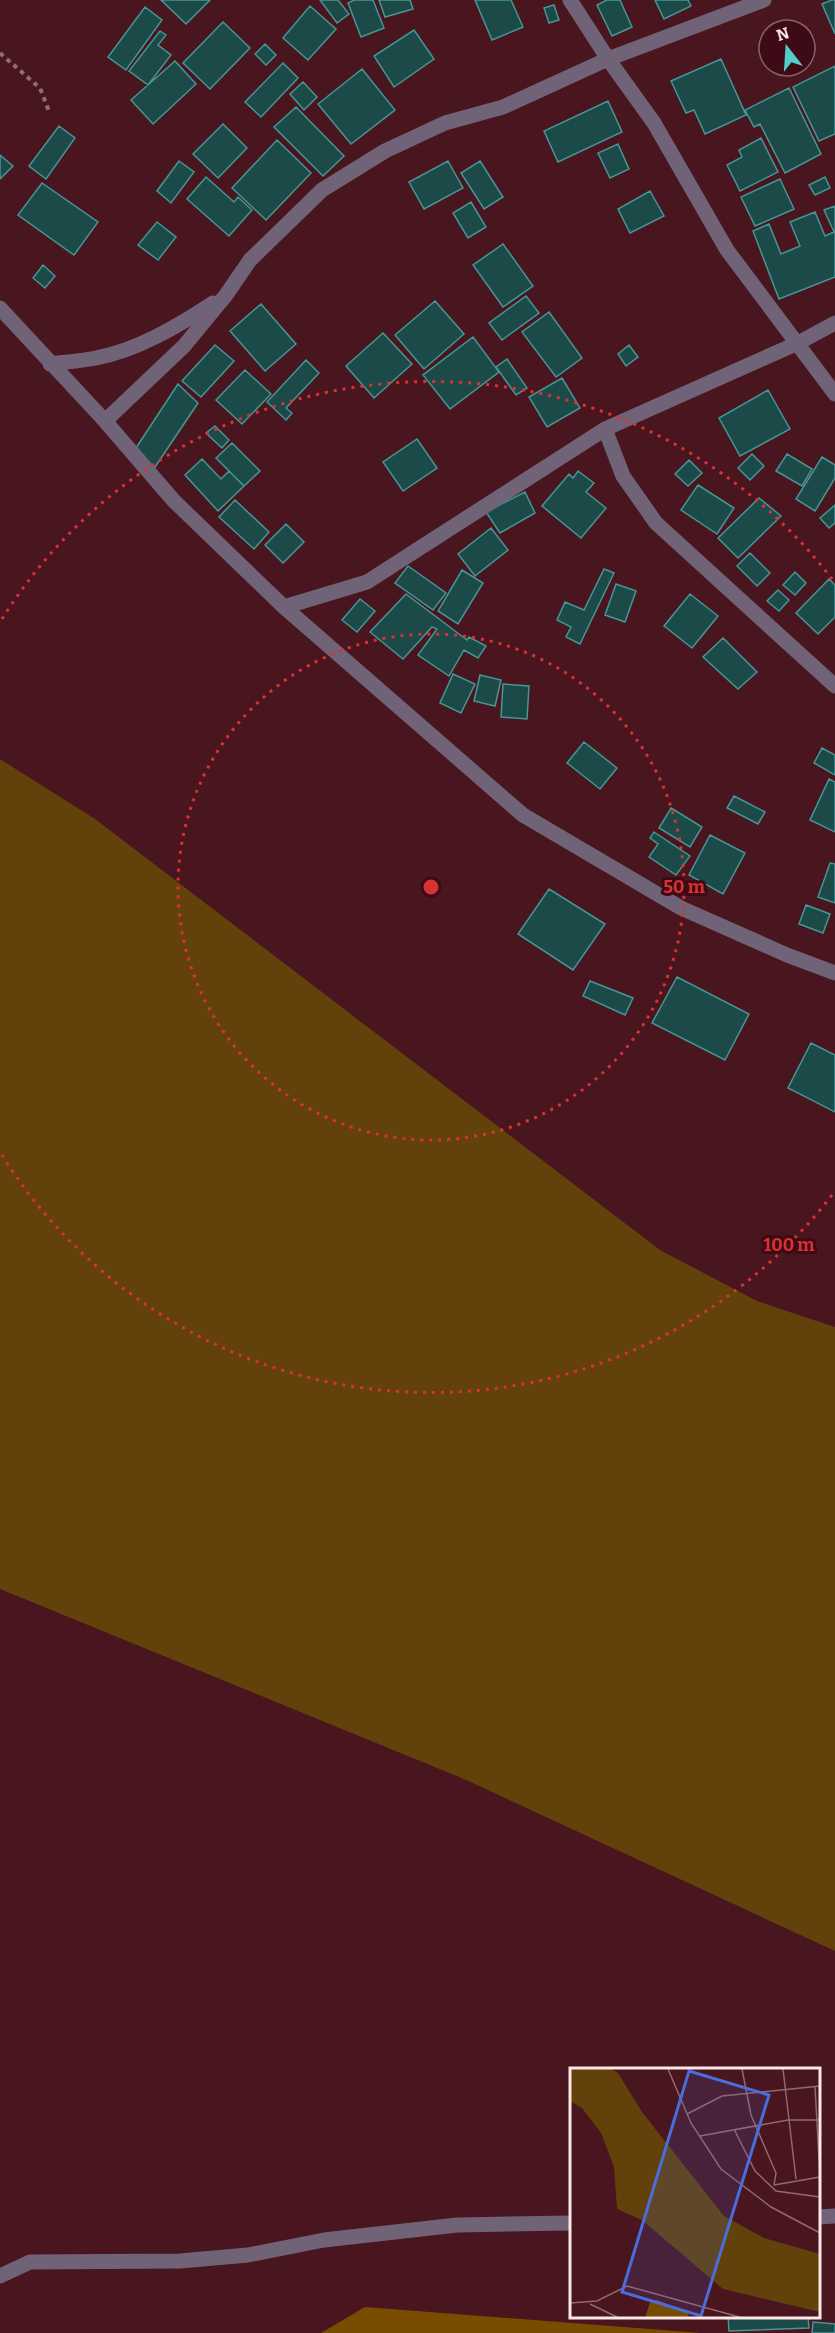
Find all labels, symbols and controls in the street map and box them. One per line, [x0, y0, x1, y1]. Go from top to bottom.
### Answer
north arrow [757, 18, 817, 78]
text: N [774, 23, 791, 45]
text: 50 m [663, 876, 705, 898]
centre of rings [421, 877, 441, 897]
text: 100 m [763, 1234, 815, 1256]
inset map [570, 2068, 820, 2318]

